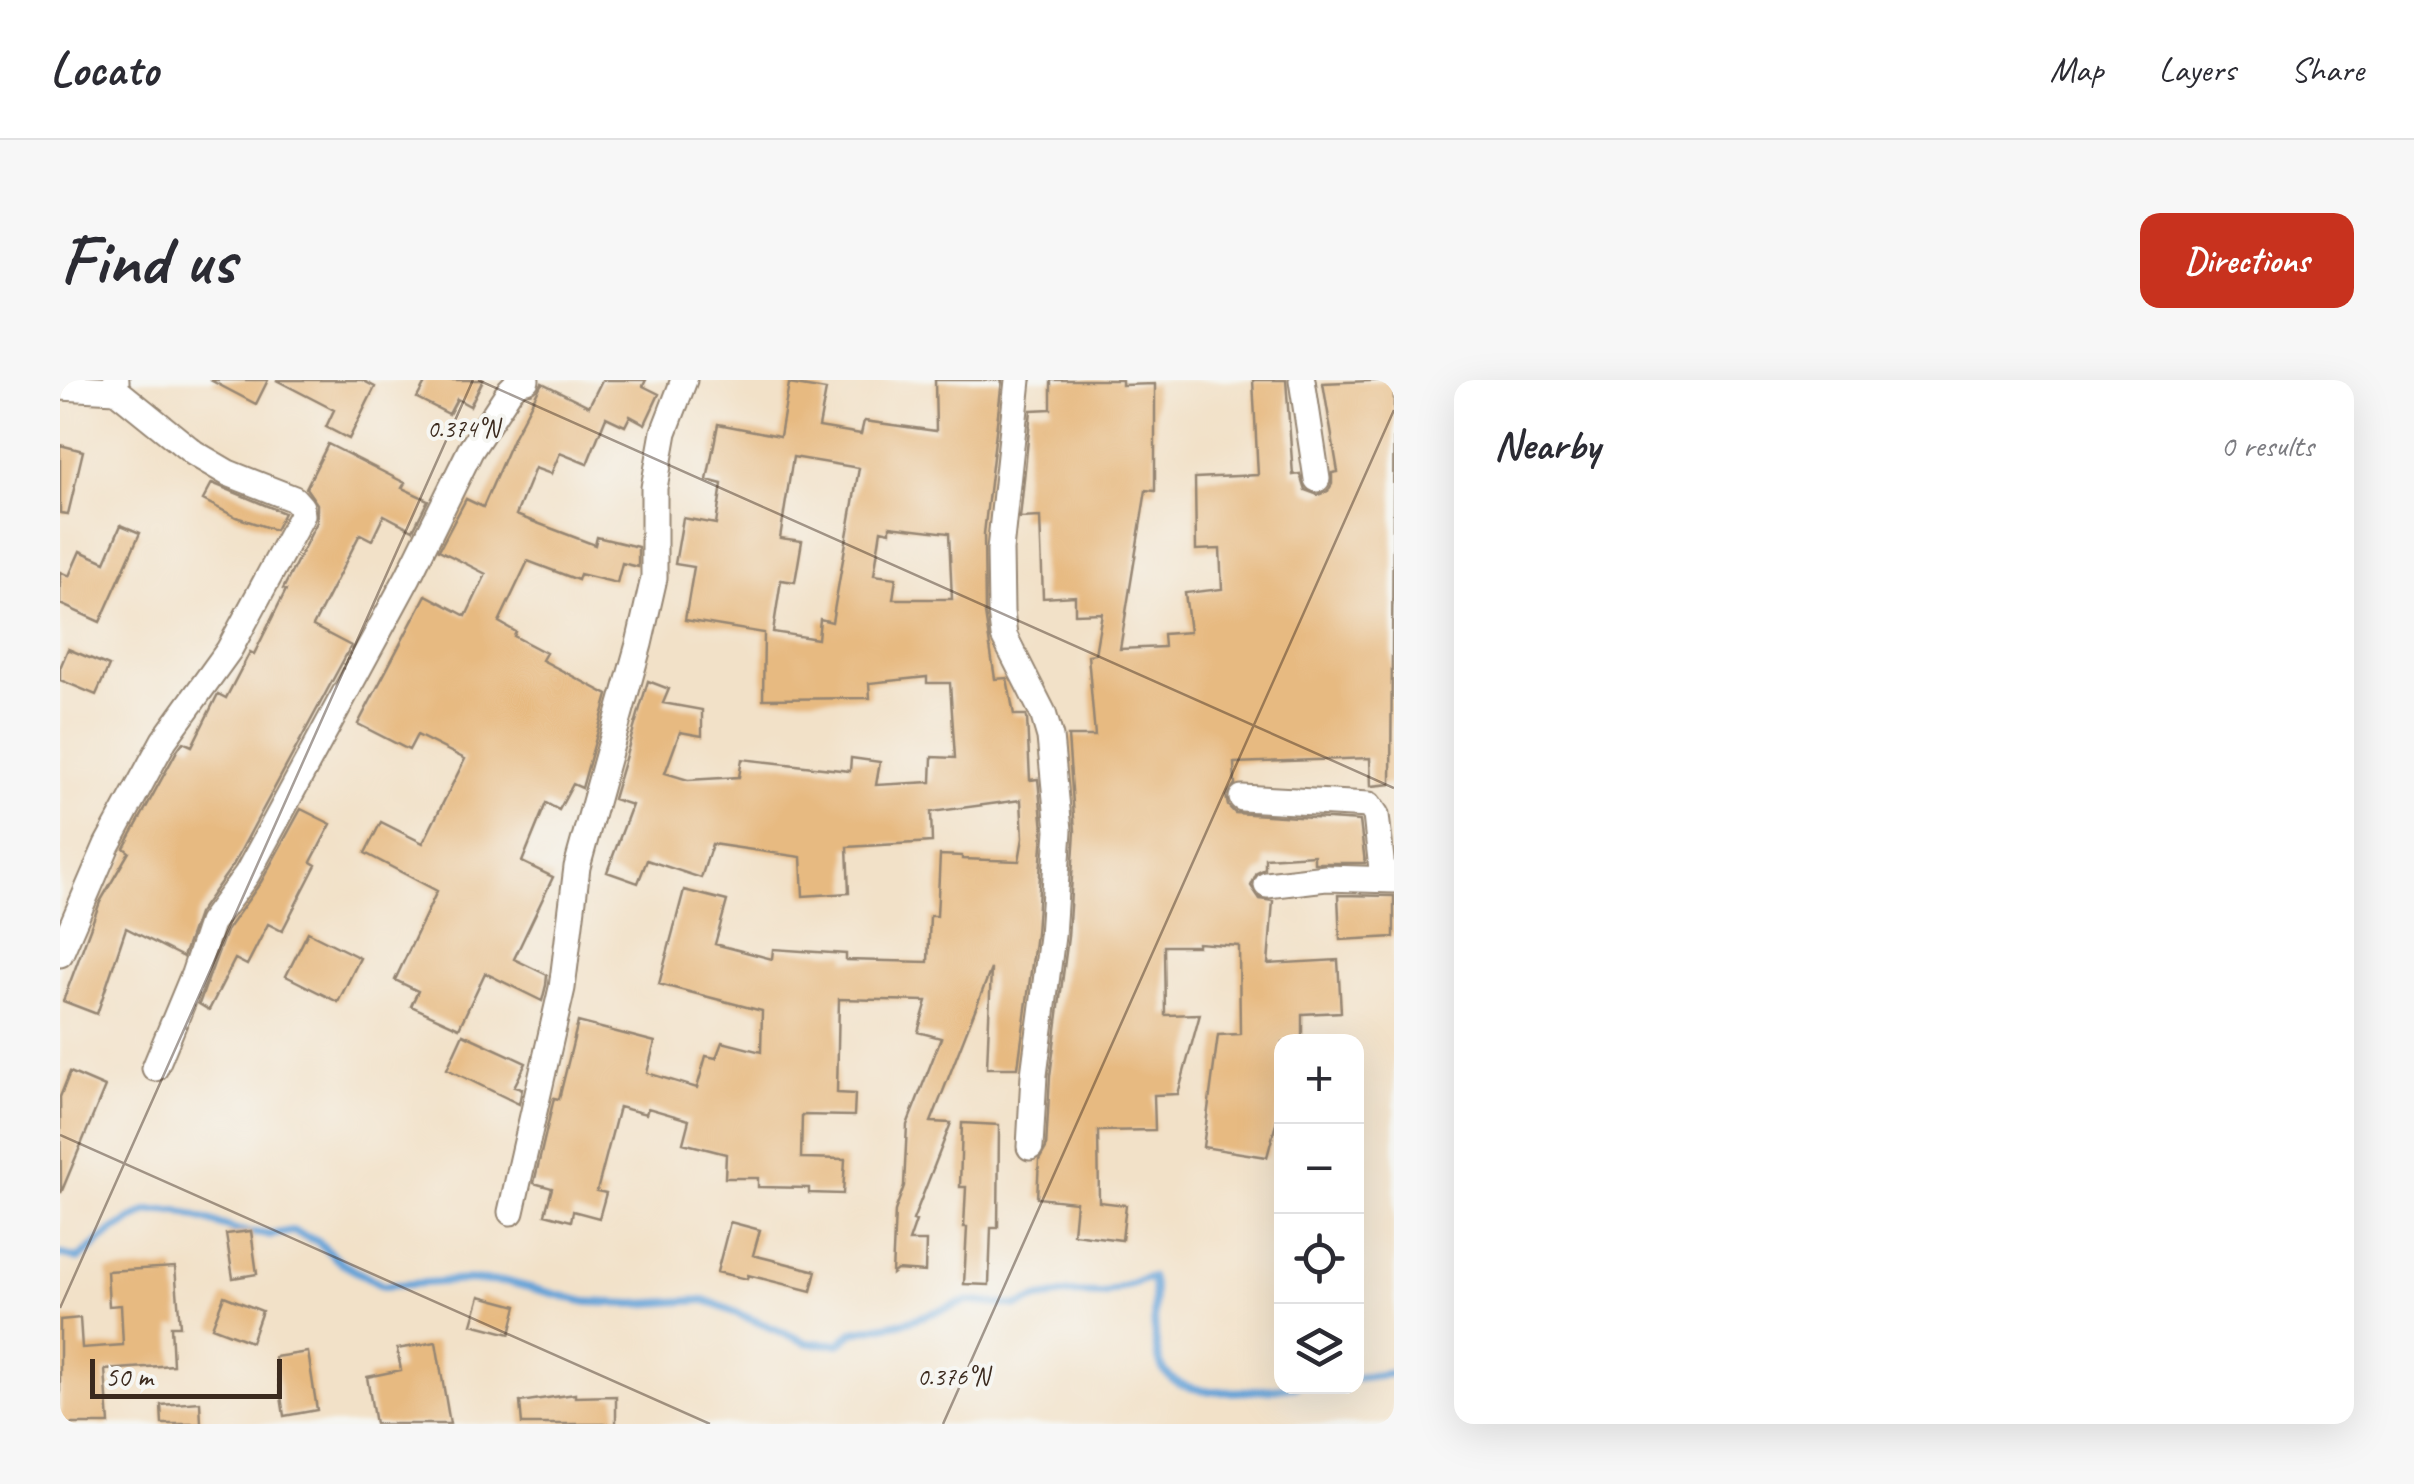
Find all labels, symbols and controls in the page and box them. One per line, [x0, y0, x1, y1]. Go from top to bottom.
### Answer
text: Locato [50, 39, 158, 99]
text: Map [2050, 47, 2103, 92]
text: Layers [2158, 47, 2236, 92]
text: Share [2291, 47, 2364, 92]
button: Directions [2140, 213, 2354, 308]
text: Find us [60, 216, 235, 304]
text: 0.374°N [427, 413, 503, 445]
text: Nearby [1494, 419, 1600, 472]
text: 0 results [2220, 425, 2314, 466]
map controls [1274, 1034, 1364, 1394]
button: + [1274, 1034, 1364, 1124]
button: − [1274, 1124, 1364, 1214]
button: locate [1274, 1214, 1364, 1304]
button: layers [1274, 1304, 1364, 1394]
scale bar [90, 1354, 282, 1398]
text: 50 m [105, 1359, 153, 1394]
text: 0.376°N [917, 1361, 993, 1393]

